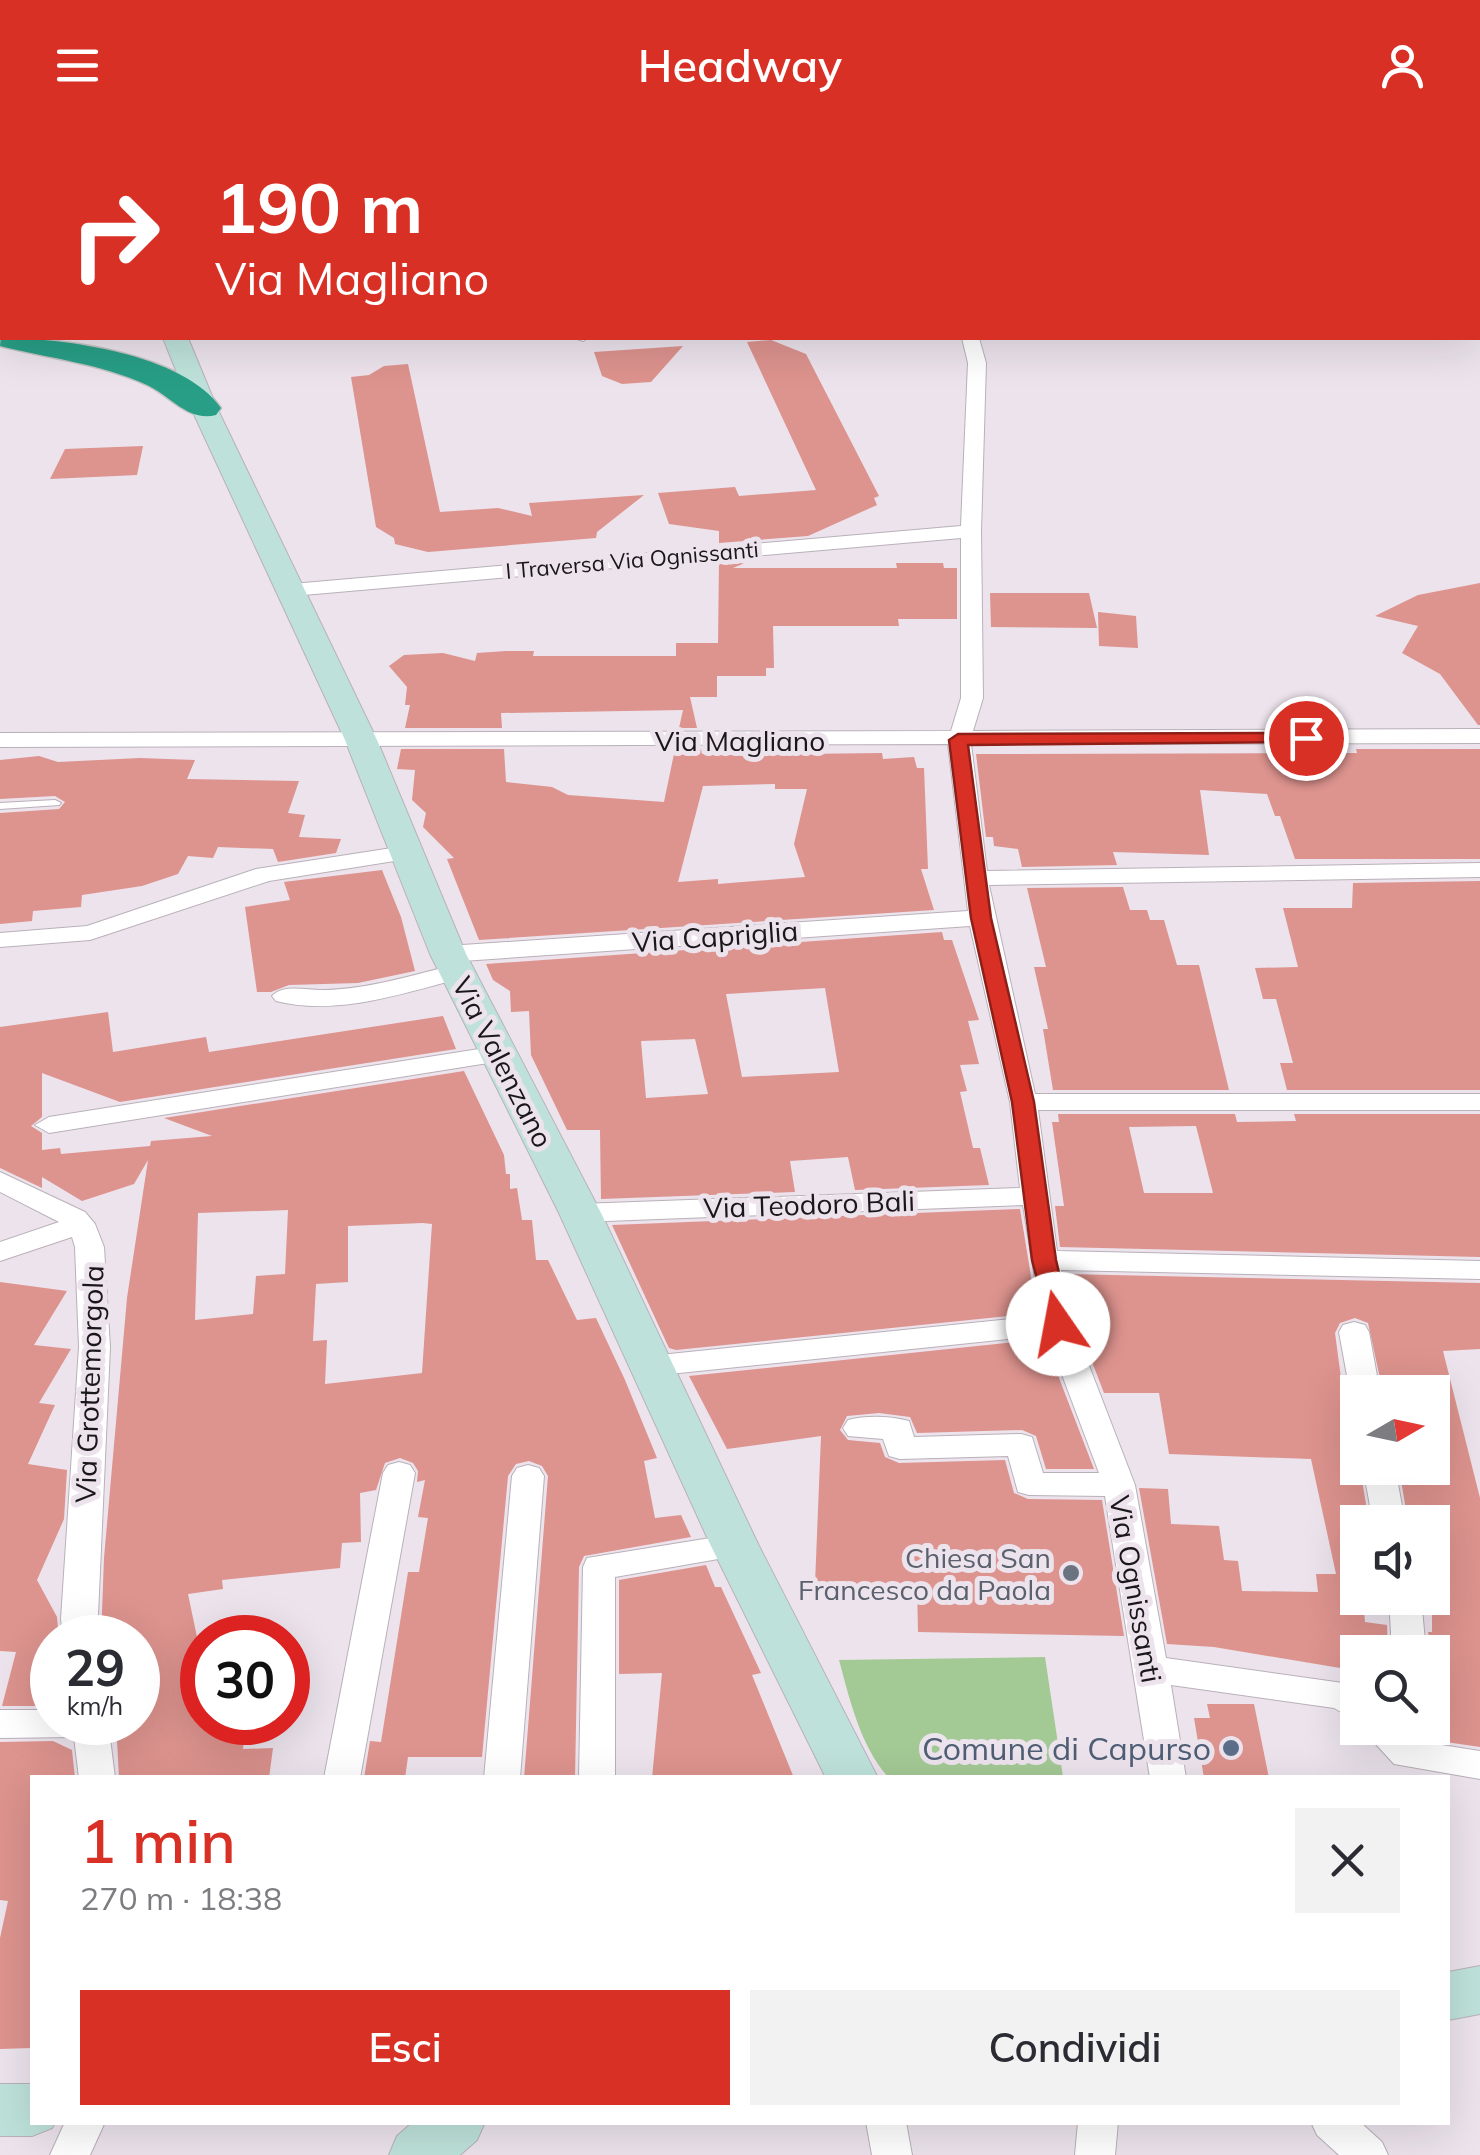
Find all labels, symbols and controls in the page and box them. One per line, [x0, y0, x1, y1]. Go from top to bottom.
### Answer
text: Headway [638, 37, 842, 93]
icon: menu [50, 38, 105, 93]
icon: person [1375, 38, 1430, 93]
text: 190 m [215, 163, 423, 251]
icon: right [50, 170, 180, 300]
text: Via Magliano [215, 250, 489, 306]
street label: I Traversa Via Ognissanti [504, 535, 760, 585]
pin [1264, 696, 1349, 781]
icon: arrive [1279, 711, 1334, 766]
street label: Via Magliano [655, 723, 825, 758]
street label: Via Capriglia [631, 913, 799, 959]
street label: Via Valenzano [445, 971, 561, 1153]
street label: Via Teodoro Bali [703, 1183, 915, 1225]
street label: Via Grottemorgola [67, 1265, 111, 1503]
position arrow [1006, 1272, 1110, 1376]
north arrow [1340, 1375, 1450, 1485]
map controls [1340, 1375, 1450, 1745]
street label: Via Ognissanti [1102, 1493, 1170, 1685]
button: sound [1340, 1505, 1450, 1615]
place label: Chiesa San Francesco da Paola [798, 1540, 1051, 1607]
marker: Chiesa San Francesco da Paola [1060, 1562, 1082, 1584]
speed limit sign: 30 [180, 1615, 310, 1745]
button: search [1340, 1635, 1450, 1745]
text: 29 [65, 1636, 125, 1699]
text: km/h [67, 1690, 123, 1721]
place label: Comune di Capurso [922, 1728, 1211, 1768]
marker: Comune di Capurso [1220, 1737, 1242, 1759]
text: 1 min [80, 1803, 236, 1878]
button: close [1295, 1808, 1400, 1913]
text: 270 m · 18:38 [80, 1878, 282, 1918]
button: Esci [80, 1990, 730, 2105]
button: Condividi [750, 1990, 1400, 2105]

